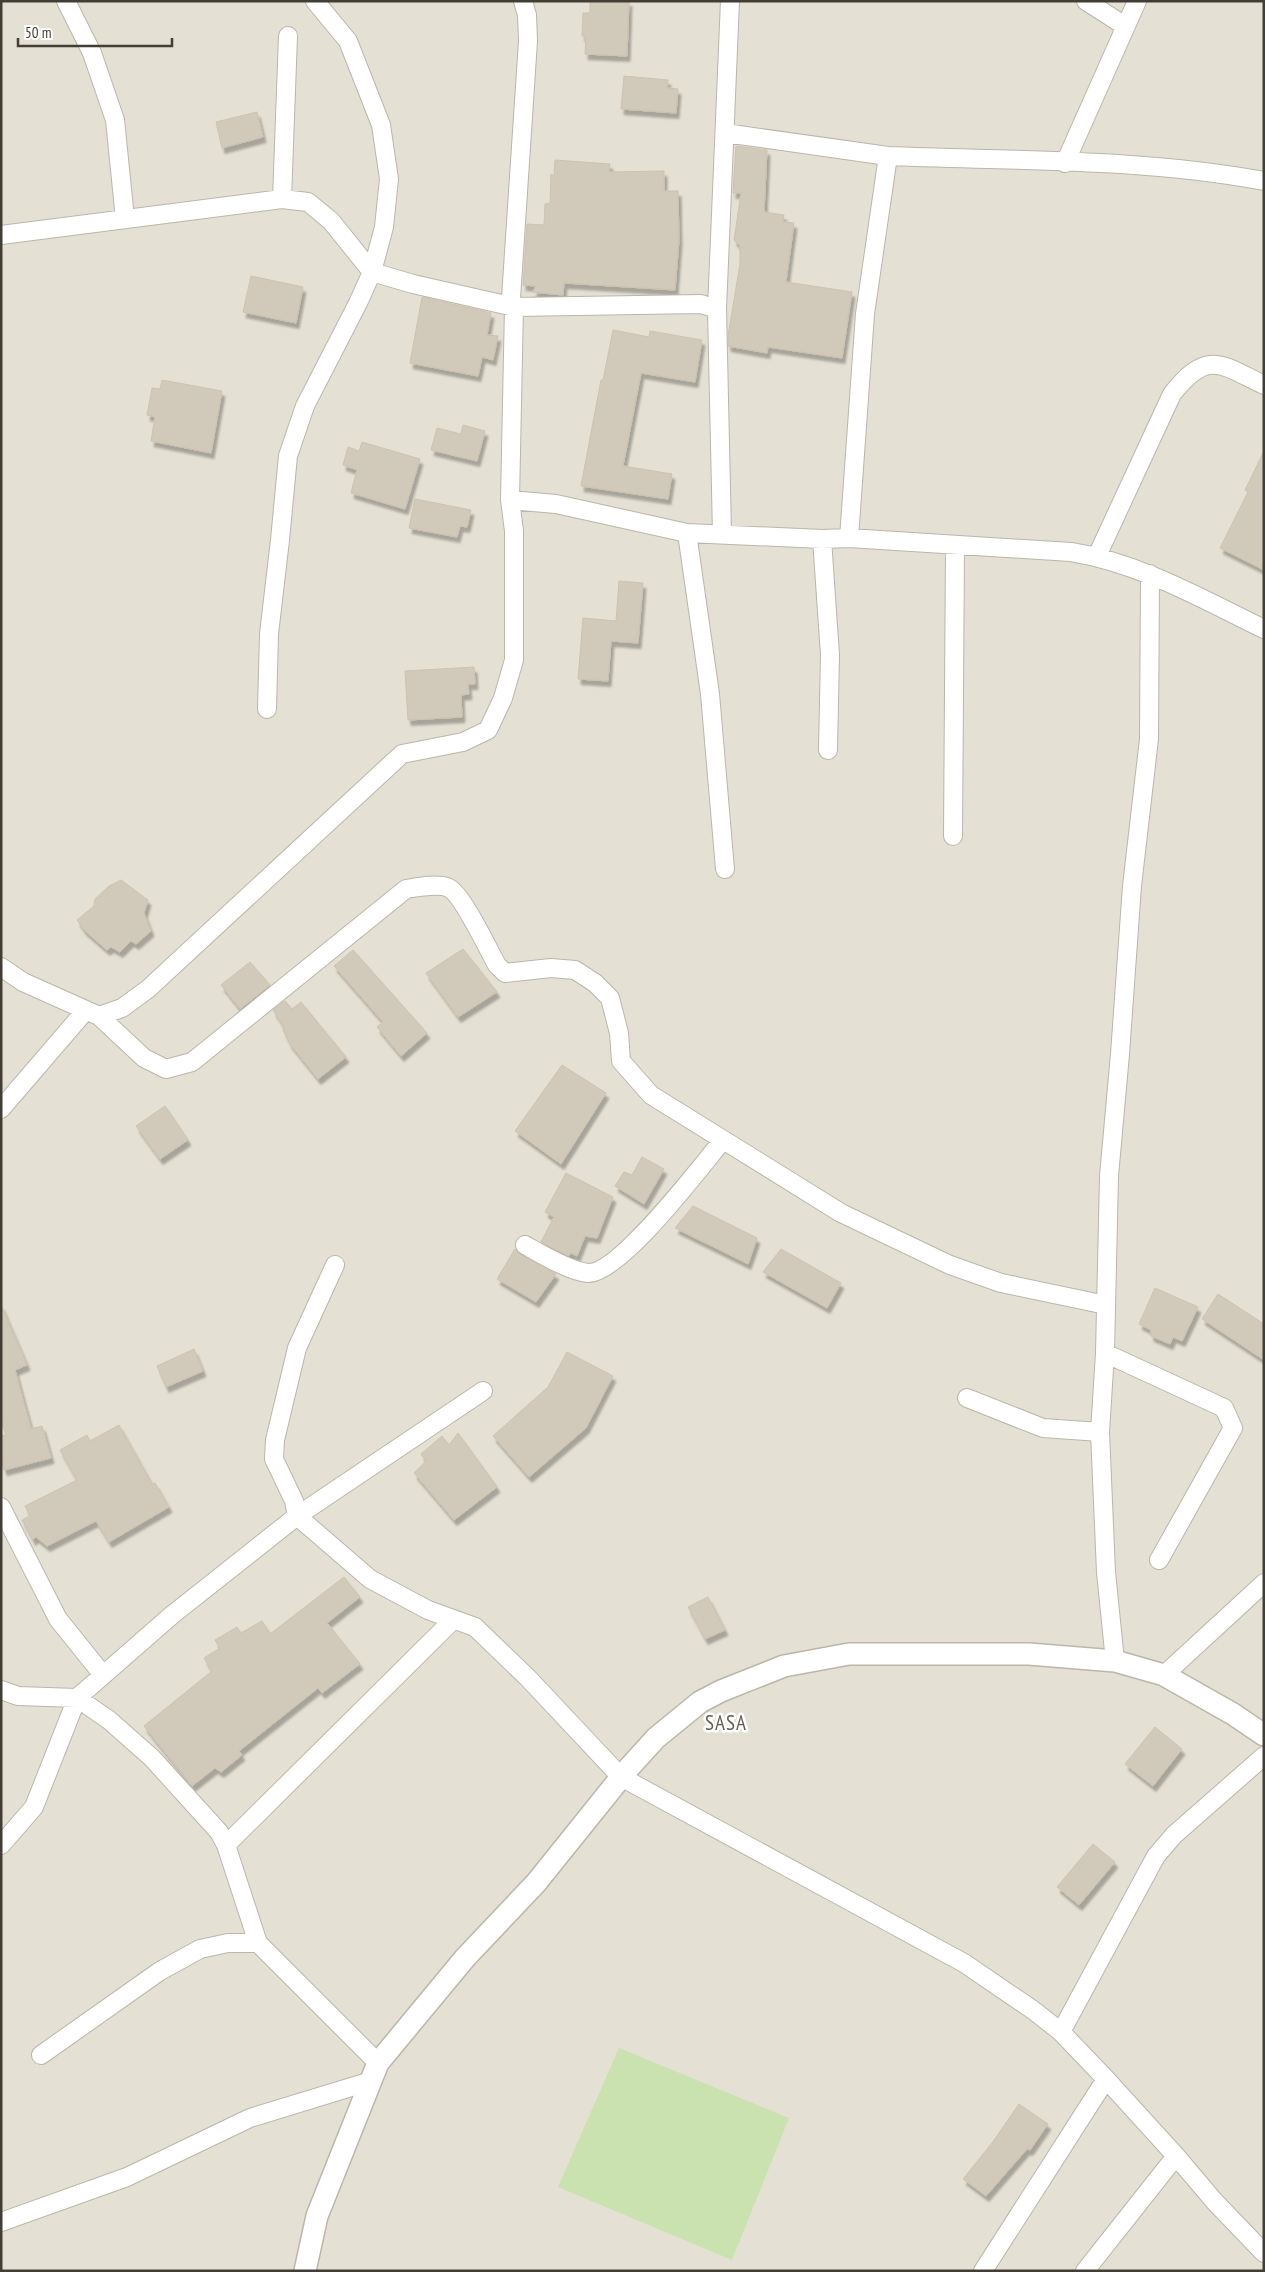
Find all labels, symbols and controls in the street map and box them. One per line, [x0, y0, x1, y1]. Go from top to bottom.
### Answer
scale bar [18, 15, 171, 47]
text: 50 m [25, 23, 51, 42]
district label: SASA [705, 1709, 747, 1736]

